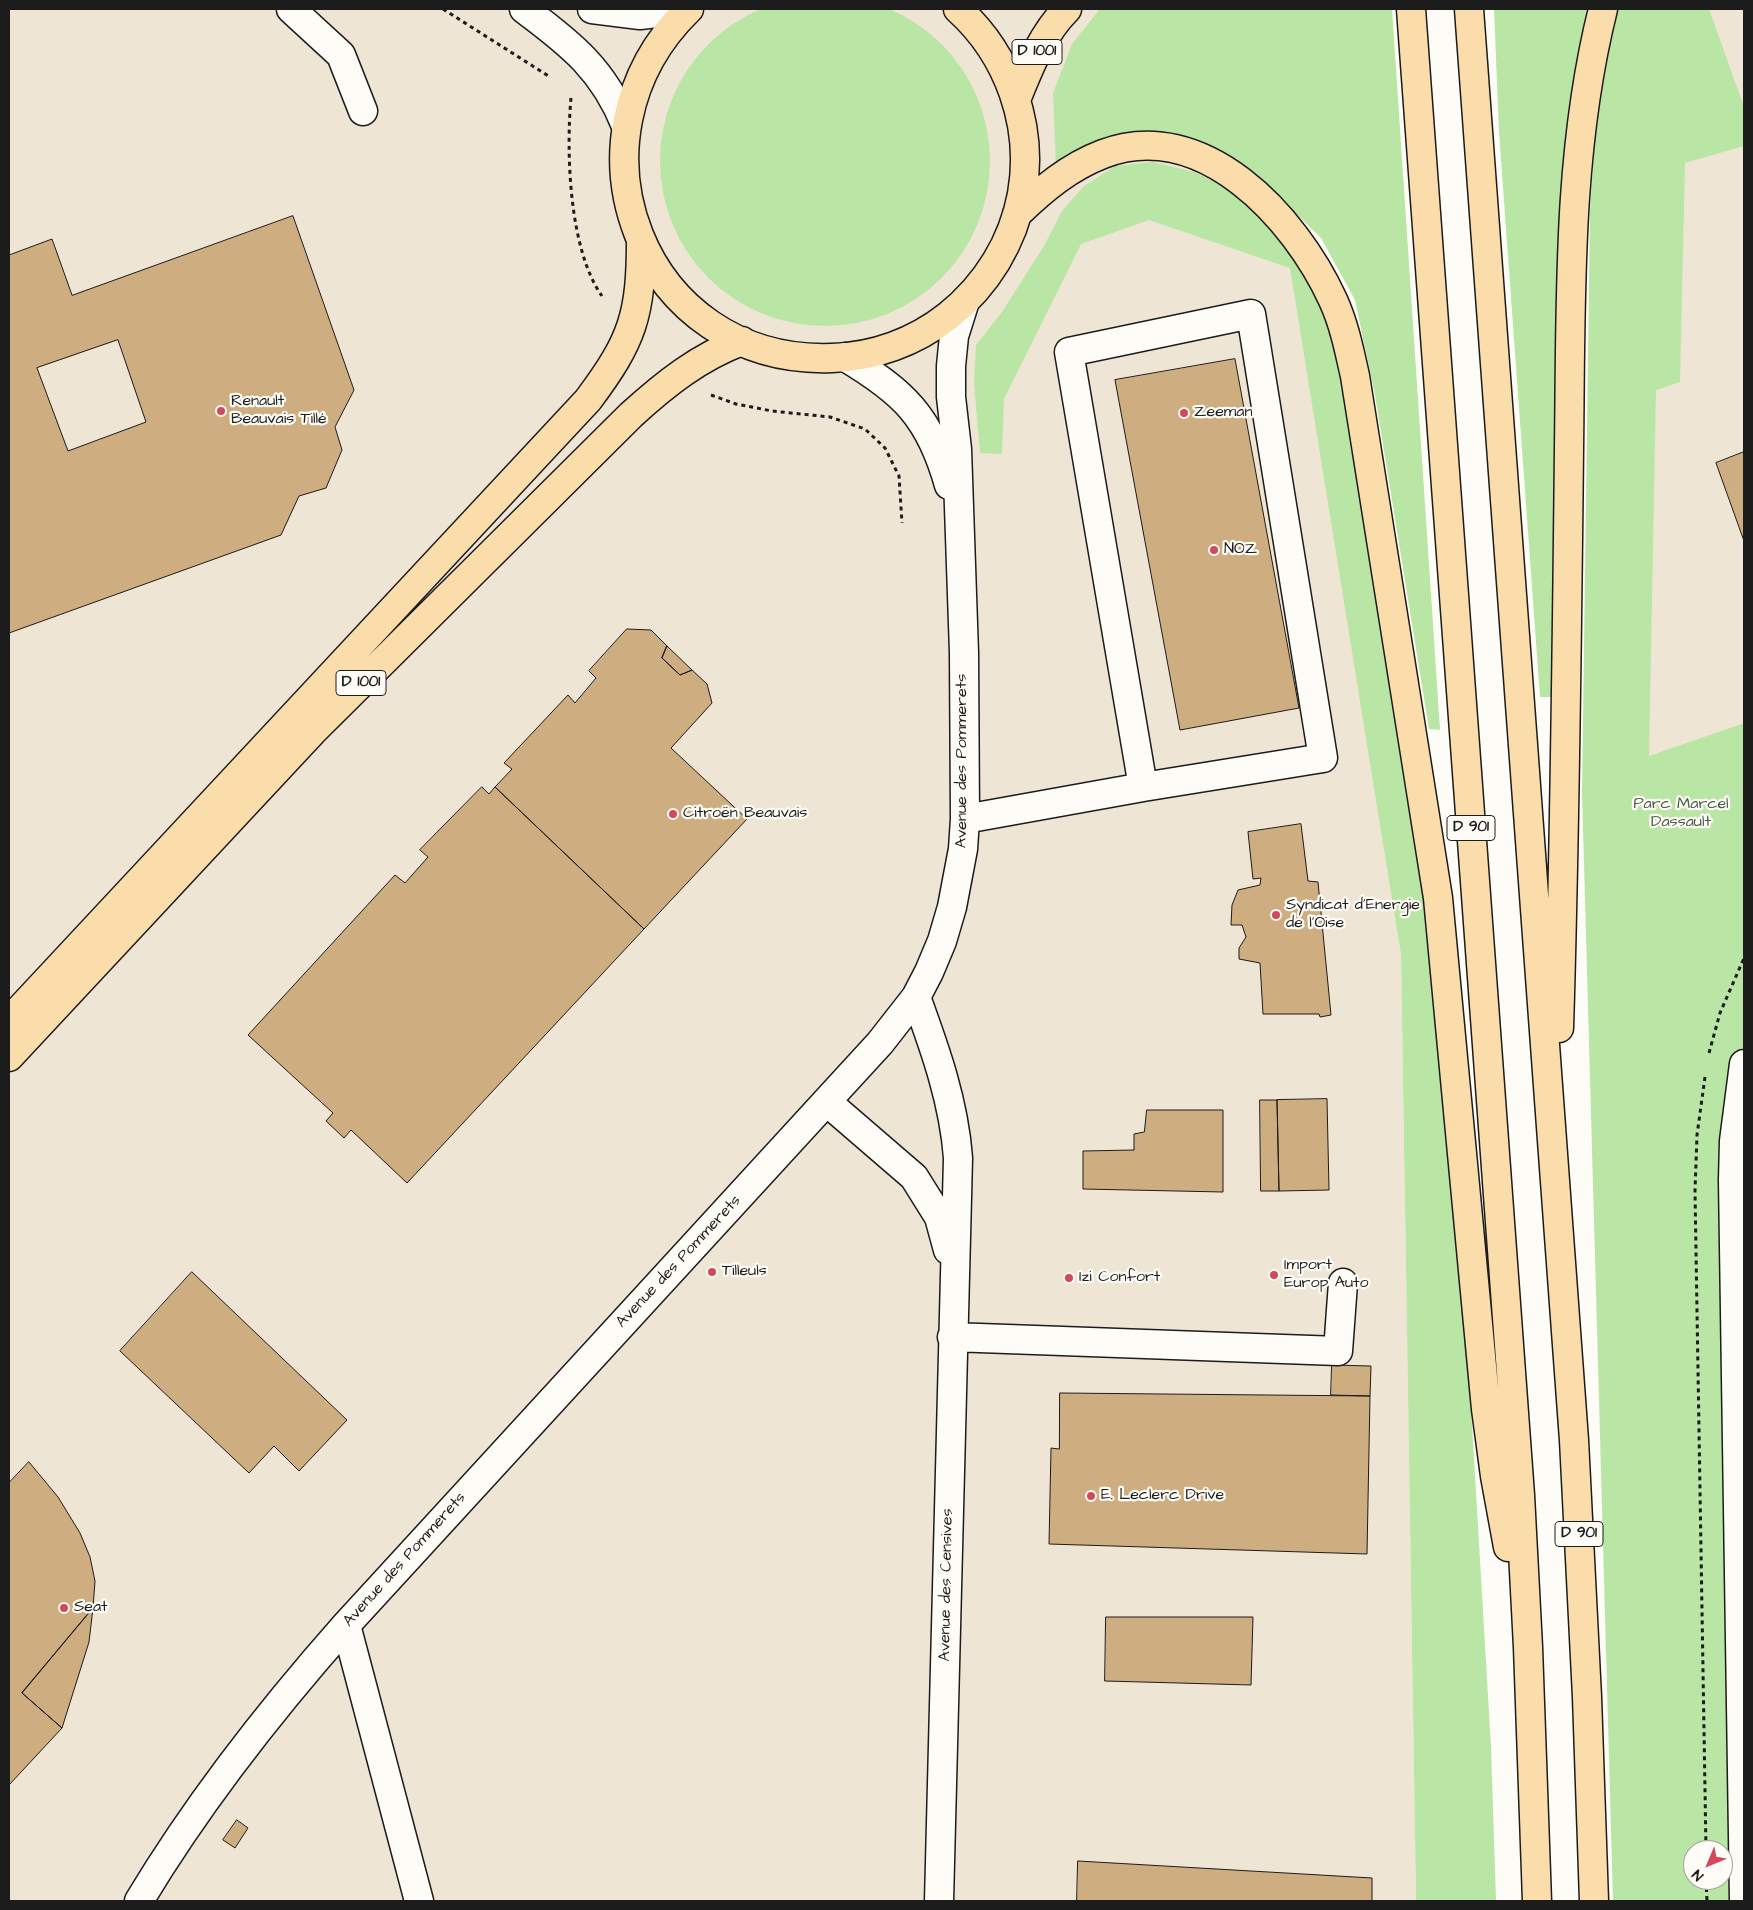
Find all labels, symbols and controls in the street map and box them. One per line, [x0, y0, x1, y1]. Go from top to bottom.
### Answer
road number: D 1001 [1012, 40, 1062, 64]
place label: Renault Beauvais Tillé [231, 392, 327, 430]
place label: Zeeman [1194, 403, 1252, 423]
marker: Renault Beauvais Tillé [215, 405, 227, 417]
marker: Zeeman [1178, 407, 1190, 419]
place label: NOZ [1224, 540, 1257, 560]
marker: NOZ [1208, 544, 1220, 556]
road number: D 1001 [336, 670, 386, 696]
street label: Avenue des Pommerets [953, 674, 973, 848]
park label: Parc Marcel Dassault [1633, 795, 1729, 833]
place label: Citroën Beauvais [683, 804, 807, 824]
marker: Citroën Beauvais [667, 808, 679, 820]
road number: D 901 [1447, 816, 1495, 840]
place label: Syndicat d'Energie de l'Oise [1286, 896, 1420, 934]
marker: Syndicat d'Energie de l'Oise [1270, 909, 1282, 921]
street label: Avenue des Pommerets [612, 1192, 746, 1332]
place label: Import Europ Auto [1284, 1256, 1369, 1294]
place label: Tilleuls [722, 1262, 767, 1282]
marker: Tilleuls [706, 1266, 718, 1278]
place label: Izi Confort [1079, 1268, 1160, 1288]
marker: Import Europ Auto [1268, 1269, 1280, 1281]
marker: Izi Confort [1063, 1272, 1075, 1284]
place label: E. Leclerc Drive [1101, 1486, 1224, 1506]
street label: Avenue des Pommerets [340, 1489, 470, 1631]
marker: E. Leclerc Drive [1085, 1490, 1097, 1502]
street label: Avenue des Censives [936, 1508, 958, 1662]
road number: D 901 [1555, 1522, 1603, 1546]
place label: Seat [74, 1598, 108, 1618]
marker: Seat [58, 1602, 70, 1614]
north arrow [1683, 1840, 1733, 1890]
text: N [1688, 1865, 1708, 1885]

